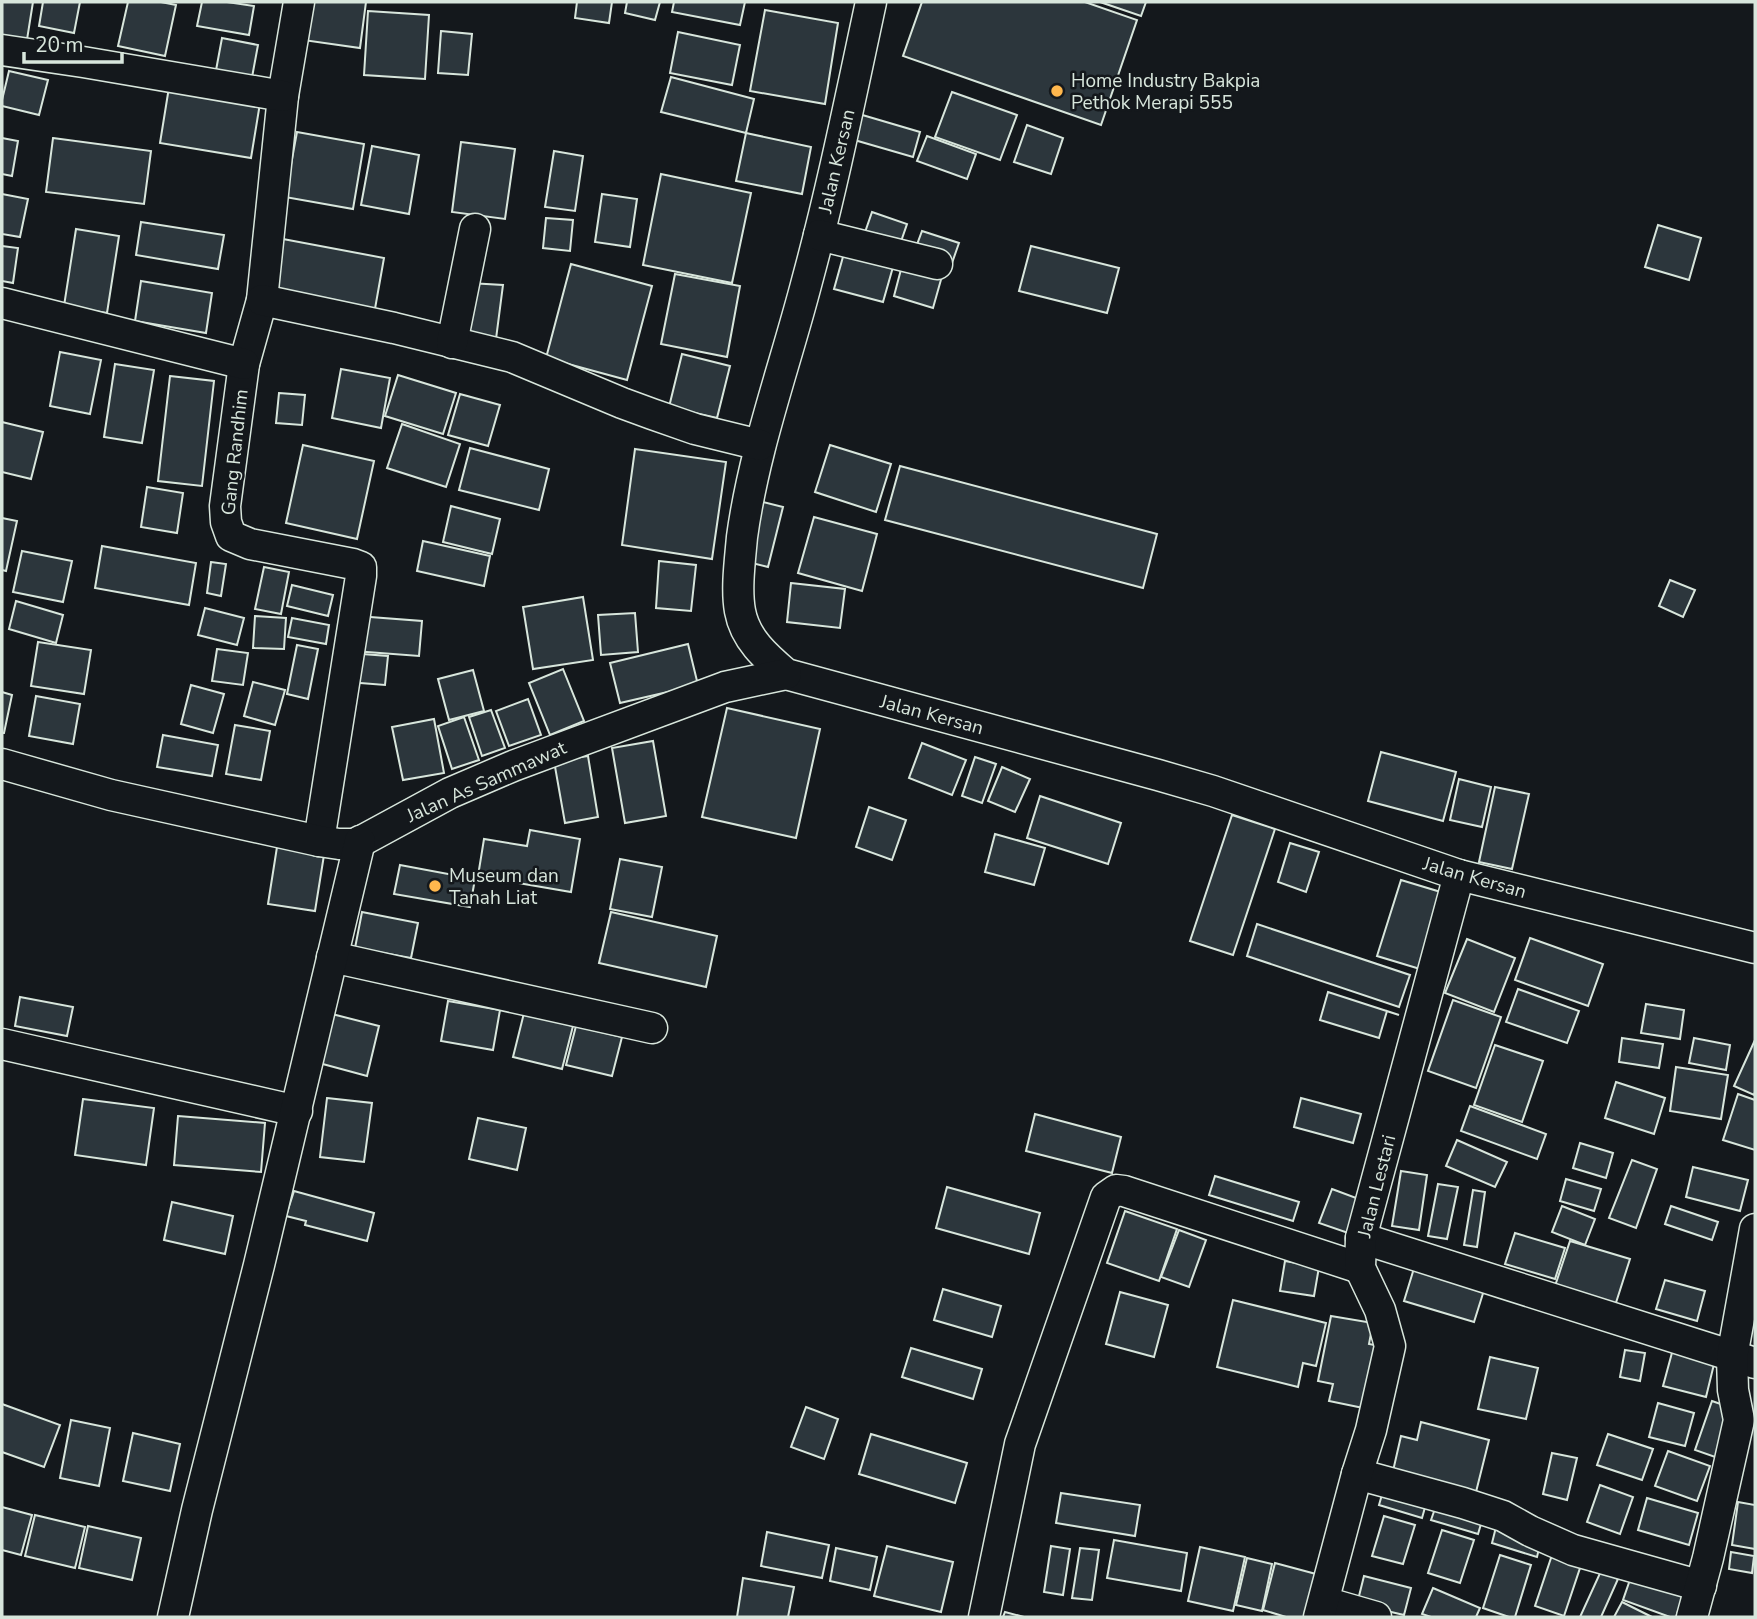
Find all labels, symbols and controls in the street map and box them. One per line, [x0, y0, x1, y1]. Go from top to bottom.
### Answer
scale bar [24, 21, 122, 65]
text: 20 m [35, 31, 84, 59]
place label: Home Industry Bakpia Pethok Merapi 555 [1071, 68, 1260, 116]
marker: Home Industry Bakpia Pethok Merapi 555 [1049, 83, 1065, 99]
street label: Jalan Kersan [812, 107, 862, 217]
street label: Gang Randhim [215, 388, 255, 516]
street label: Jalan Kersan [876, 688, 986, 741]
street label: Jalan As Sammawat [402, 735, 571, 829]
street label: Jalan Kersan [1419, 851, 1529, 905]
place label: Museum dan Tanah Liat [449, 863, 559, 911]
marker: Museum dan Tanah Liat [427, 878, 443, 894]
street label: Jalan Lestari [1351, 1132, 1402, 1241]

